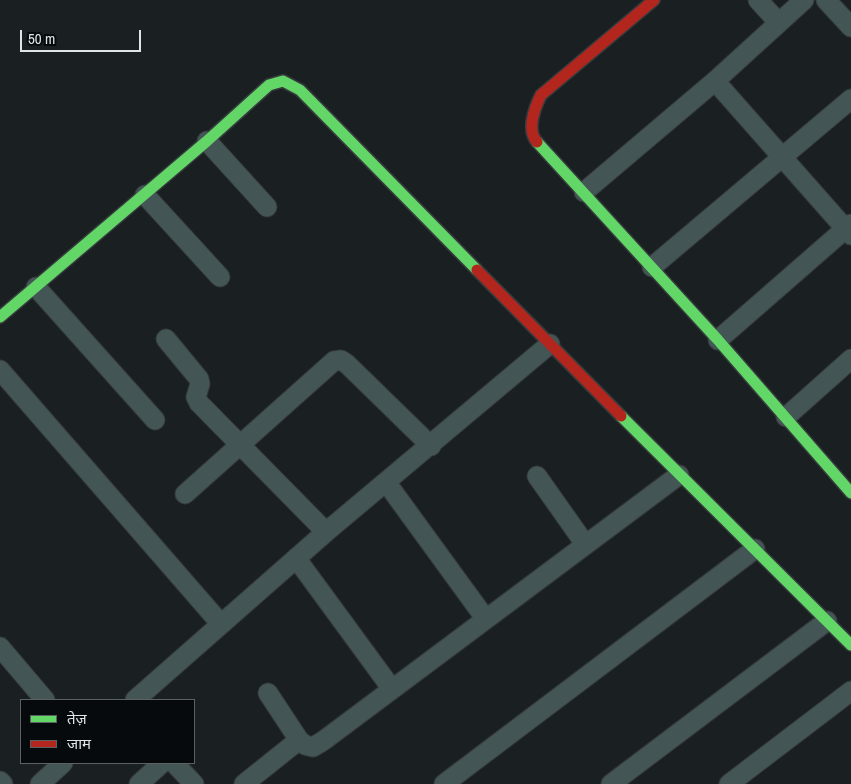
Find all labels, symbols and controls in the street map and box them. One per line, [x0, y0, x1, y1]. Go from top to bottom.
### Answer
scale bar [22, 20, 144, 52]
text: 50 m [28, 28, 55, 49]
legend [20, 699, 195, 764]
text: तेज़ [67, 708, 87, 729]
text: जाम [67, 733, 91, 754]

